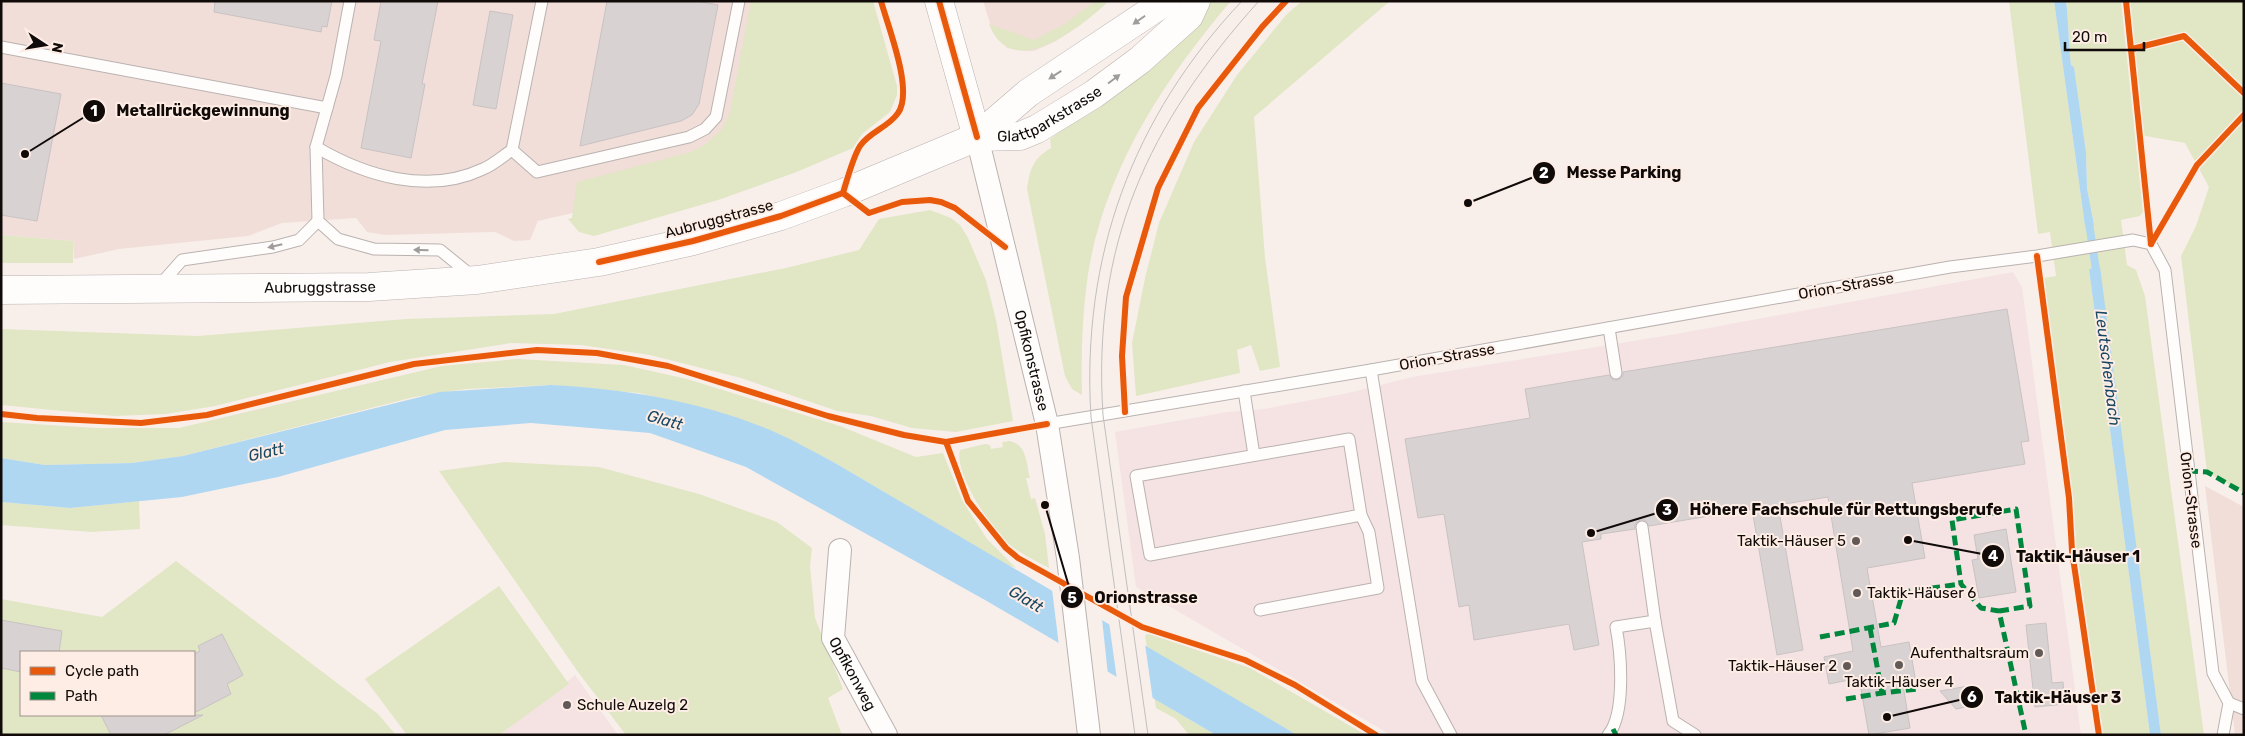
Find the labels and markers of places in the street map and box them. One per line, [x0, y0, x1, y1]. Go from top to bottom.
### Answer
callout: Metallrückgewinnung [82, 95, 300, 126]
callout: Messe Parking [1531, 157, 1691, 188]
callout: Höhere Fachschule für Rettungsberufe [1654, 494, 2013, 525]
place label: Taktik-Häuser 5 [1737, 532, 1846, 550]
marker: Taktik-Häuser 5 [1850, 535, 1862, 547]
callout: Taktik-Häuser 1 [1981, 541, 2150, 572]
callout: Orionstrasse [1060, 582, 1208, 613]
place label: Taktik-Häuser 6 [1867, 584, 1976, 602]
marker: Taktik-Häuser 6 [1851, 587, 1863, 599]
place label: Aufenthaltsraum [1910, 644, 2029, 662]
marker: Aufenthaltsraum [2033, 647, 2045, 659]
place label: Taktik-Häuser 2 [1728, 657, 1837, 675]
marker: Taktik-Häuser 4 [1893, 659, 1905, 671]
marker: Taktik-Häuser 2 [1841, 660, 1853, 672]
place label: Taktik-Häuser 4 [1844, 673, 1954, 691]
callout: Taktik-Häuser 3 [1960, 682, 2132, 713]
place label: Schule Auzelg 2 [577, 696, 688, 714]
marker: Schule Auzelg 2 [561, 699, 573, 711]

